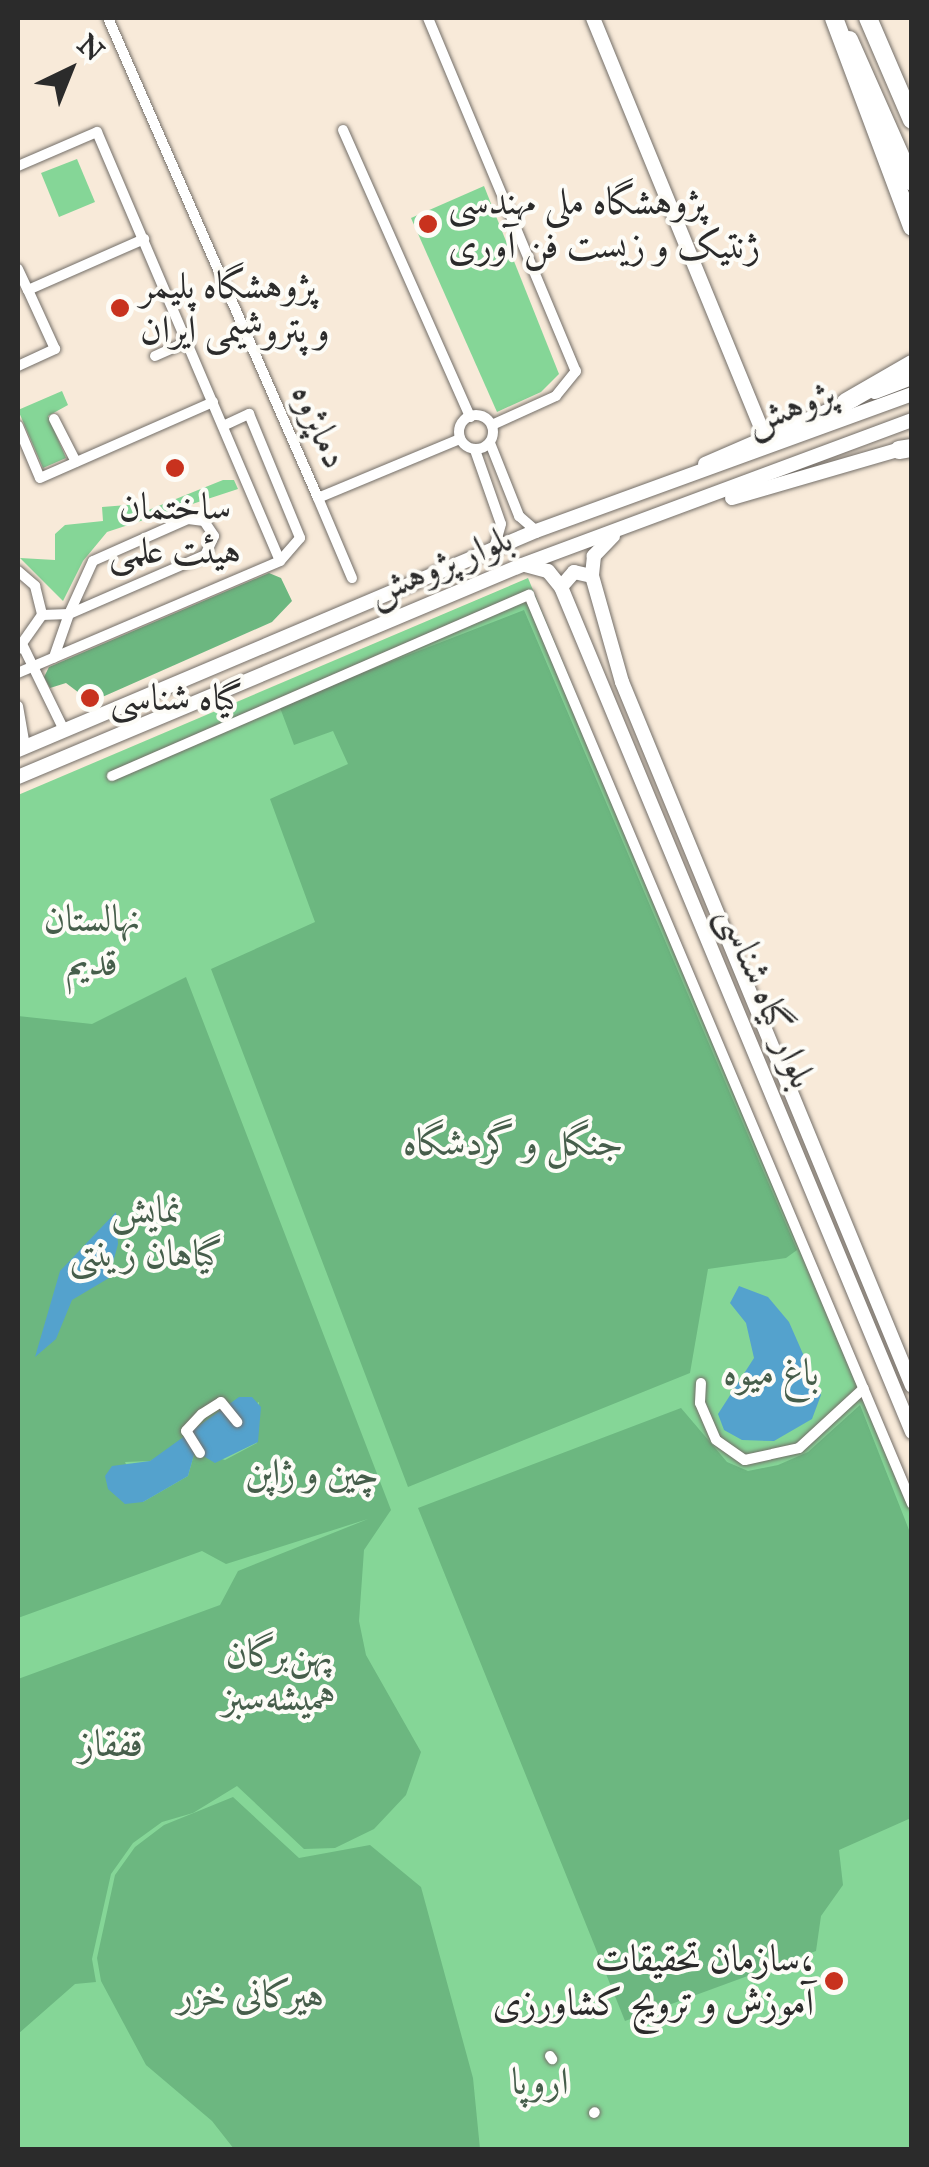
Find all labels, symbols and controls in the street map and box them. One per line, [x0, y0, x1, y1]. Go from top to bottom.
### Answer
north arrow [20, 20, 120, 120]
text: N [70, 27, 111, 69]
place label: پژوهشگاه ملی مهندسی ژنتیک و زیست فن آوری [448, 179, 760, 268]
marker: پژوهشگاه ملی مهندسی ژنتیک و زیست فن آوری [417, 213, 439, 235]
place label: پژوهشگاه پلیمر و پتروشیمی ایران [140, 263, 330, 352]
marker: پژوهشگاه پلیمر و پتروشیمی ایران [109, 297, 131, 319]
street label: پژوهش [739, 370, 841, 444]
street label: دماپژوه [281, 377, 359, 475]
marker: ساختمان هیئت علمی [164, 457, 186, 479]
place label: ساختمان هیئت علمی [109, 484, 241, 574]
street label: بلوار پژوهش [361, 515, 519, 615]
place label: گیاه شناسی [110, 675, 243, 721]
marker: گیاه شناسی [79, 687, 101, 709]
park label: نهالستان قدیم [44, 896, 140, 986]
street label: بلوار گیاه شناسی [708, 899, 826, 1095]
park label: جنگل و گردشگاه [403, 1120, 623, 1166]
park label: نمایش گیاهان زینتی [69, 1187, 223, 1276]
park label: باغ میوه [723, 1350, 819, 1396]
park label: چین و ژاپن [245, 1450, 379, 1496]
park label: پهن‌برگان همیشه‌سبز [222, 1631, 336, 1720]
park label: قفقاز [79, 1721, 143, 1767]
place label: سازمان تحقیقات، آموزش و ترویج کشاورزی [492, 1936, 814, 2026]
marker: سازمان تحقیقات، آموزش و ترویج کشاورزی [823, 1970, 845, 1992]
park label: هیرکانی خزر [178, 1972, 324, 2018]
park label: اروپا [511, 2059, 569, 2105]

